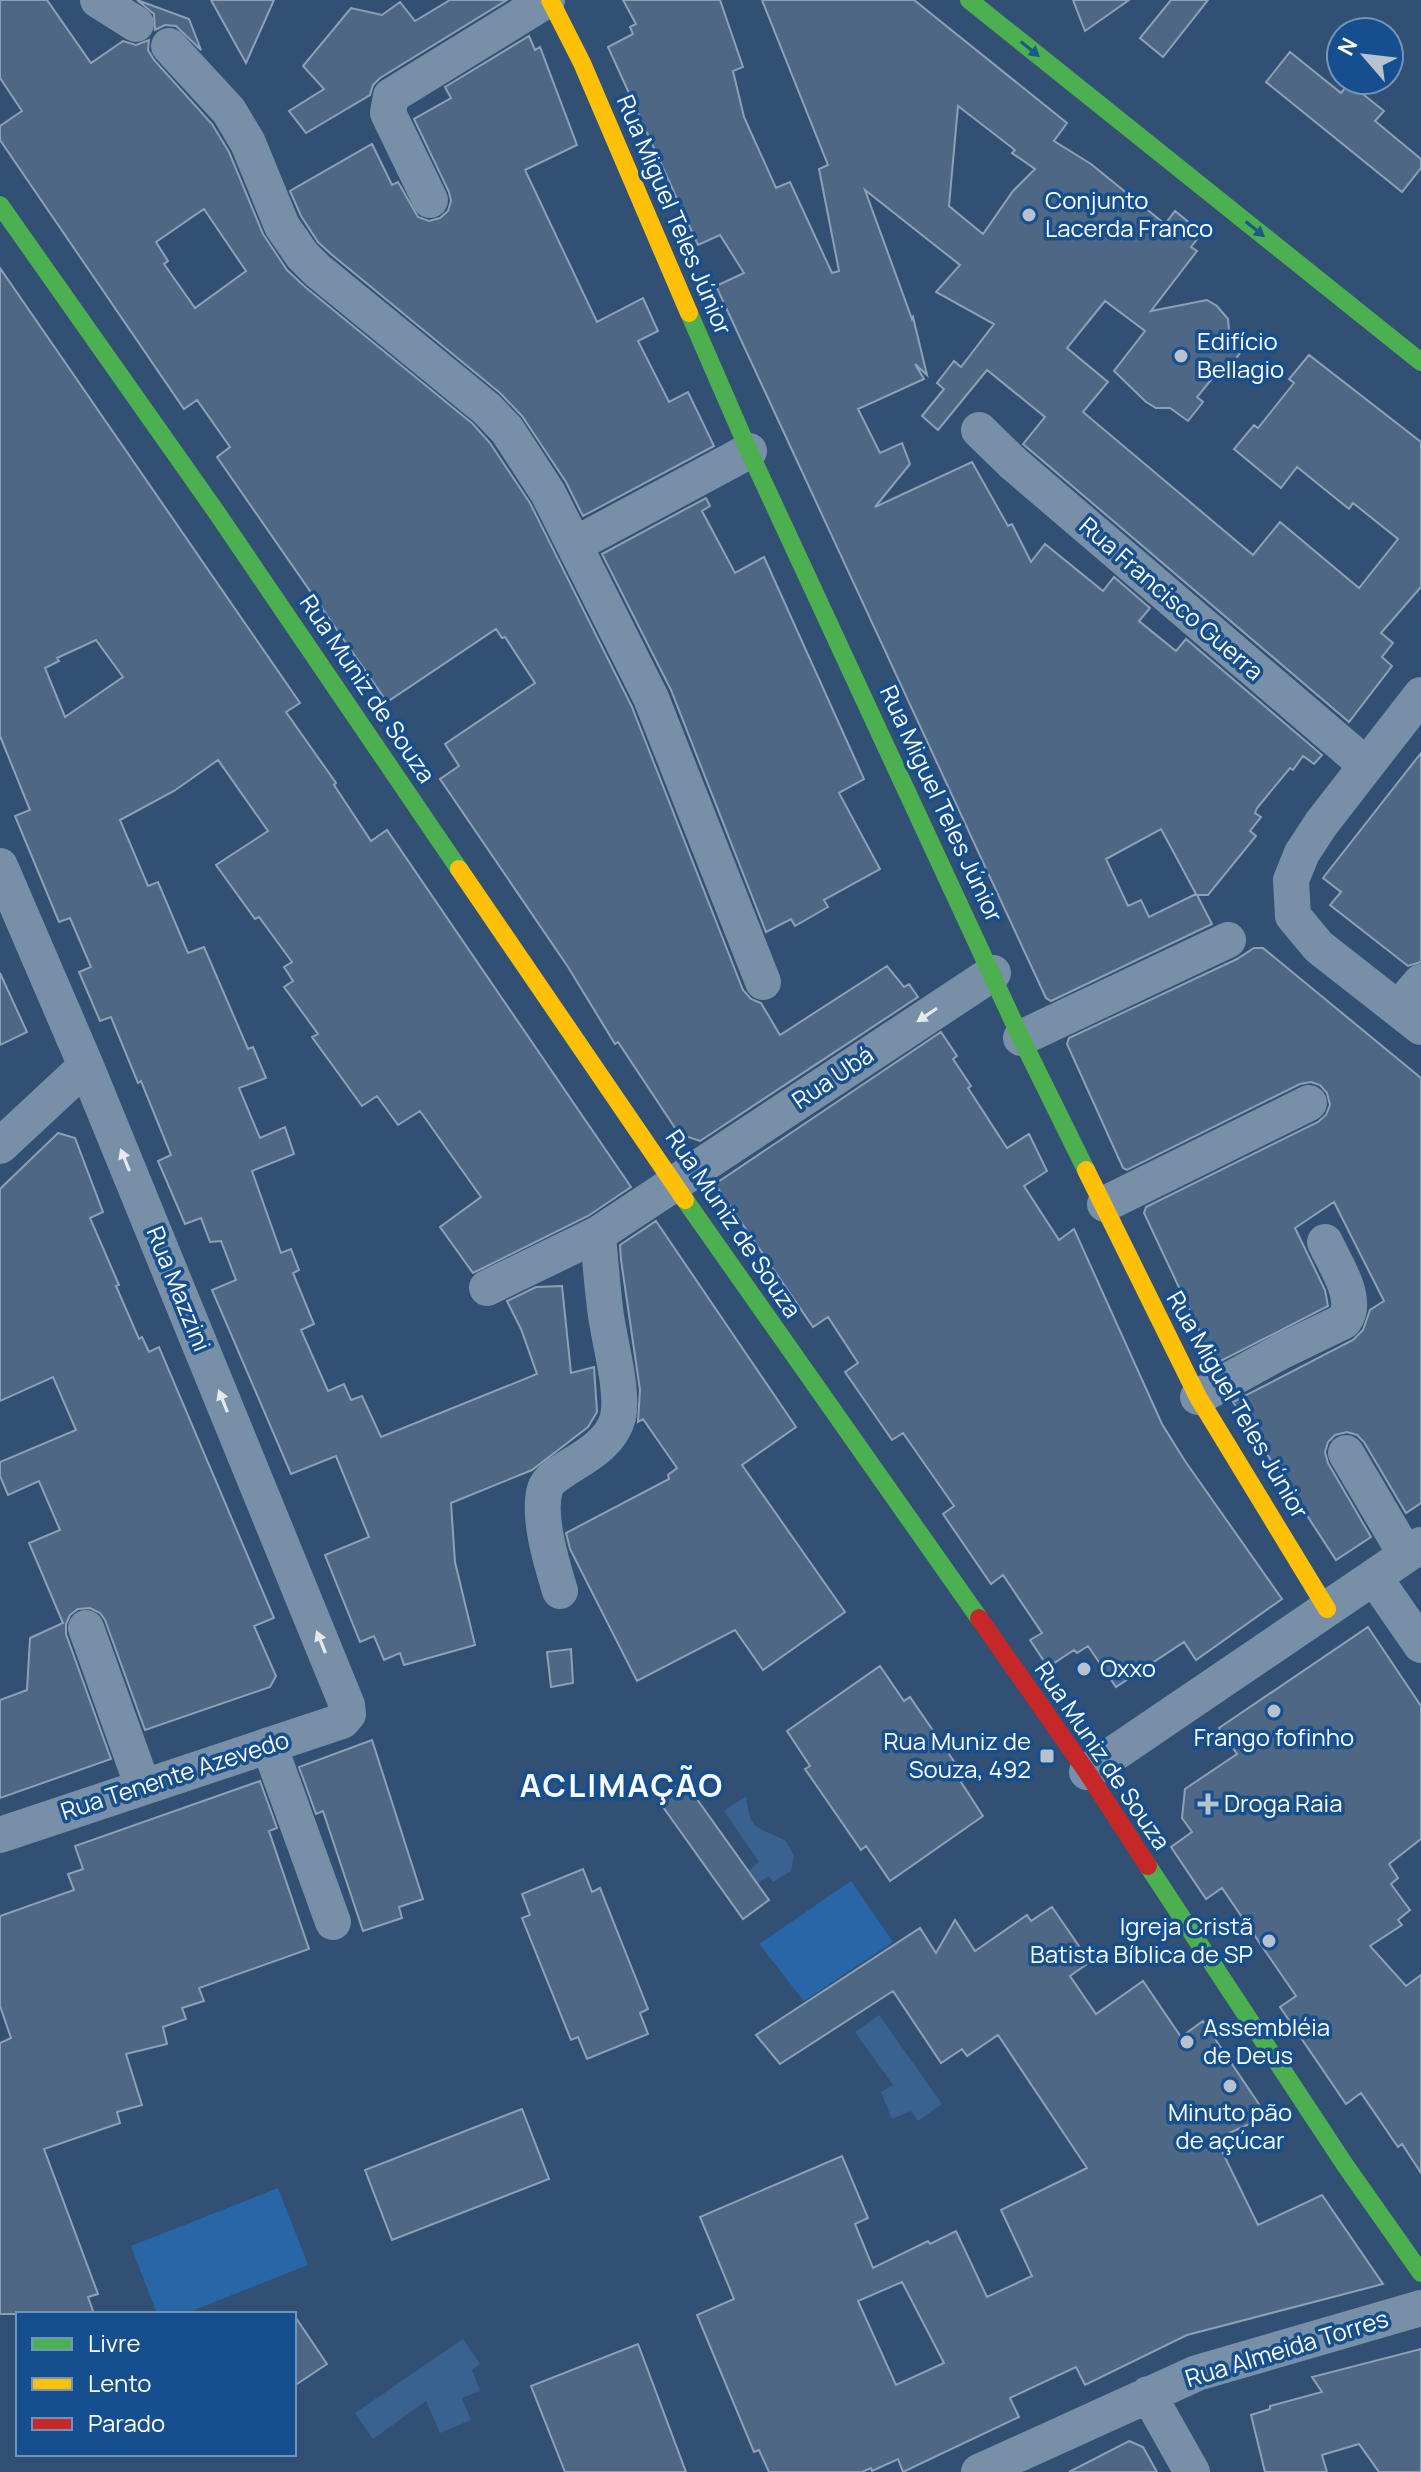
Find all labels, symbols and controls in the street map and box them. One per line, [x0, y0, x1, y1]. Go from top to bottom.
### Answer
north arrow [1325, 16, 1405, 96]
text: N [1330, 33, 1364, 61]
one-way arrow [1020, 40, 1040, 57]
street label: Rua Miguel Teles Júnior [610, 89, 741, 340]
place label: Conjunto Lacerda Franco [1045, 183, 1213, 244]
marker: Conjunto Lacerda Franco [1020, 206, 1038, 224]
one-way arrow [1245, 220, 1265, 237]
place label: Edifício Bellagio [1197, 324, 1284, 385]
marker: Edifício Bellagio [1172, 347, 1190, 365]
street label: Rua Francisco Guerra [1073, 509, 1271, 687]
street label: Rua Muniz de Souza [293, 587, 444, 789]
street label: Rua Miguel Teles Júnior [873, 680, 1012, 927]
one-way arrow [916, 1007, 938, 1022]
street label: Rua Ubá [785, 1037, 879, 1116]
street label: Rua Muniz de Souza [659, 1122, 810, 1324]
one-way arrow [118, 1148, 131, 1172]
street label: Rua Mazzini [139, 1221, 219, 1356]
street label: Rua Miguel Teles Júnior [1160, 1284, 1317, 1524]
one-way arrow [216, 1389, 229, 1413]
one-way arrow [315, 1630, 328, 1654]
place label: Oxxo [1100, 1651, 1156, 1684]
street label: Rua Muniz de Souza [1028, 1654, 1179, 1856]
marker: Oxxo [1075, 1660, 1093, 1678]
marker: Frango fofinho [1265, 1702, 1283, 1720]
place label: Frango fofinho [1194, 1720, 1354, 1753]
street label: Rua Tenente Azevedo [56, 1722, 293, 1827]
place label: Rua Muniz de Souza, 492 [883, 1724, 1031, 1785]
marker: Rua Muniz de Souza, 492 [1038, 1747, 1056, 1765]
district label: ACLIMAÇÃO [520, 1763, 724, 1807]
place label: Droga Raia [1224, 1786, 1342, 1819]
marker: Droga Raia [1199, 1795, 1217, 1813]
place label: Igreja Cristã Batista Bíblica de SP [1030, 1909, 1253, 1970]
marker: Igreja Cristã Batista Bíblica de SP [1260, 1932, 1278, 1950]
place label: Assembléia de Deus [1203, 2010, 1330, 2071]
marker: Assembléia de Deus [1178, 2033, 1196, 2051]
marker: Minuto pão de açúcar [1221, 2077, 1239, 2095]
place label: Minuto pão de açúcar [1168, 2095, 1292, 2156]
street label: Rua Almeida Torres [1181, 2301, 1392, 2394]
legend [16, 2312, 296, 2456]
text: Livre [88, 2326, 141, 2359]
text: Lento [88, 2366, 152, 2399]
text: Parado [88, 2406, 165, 2439]

